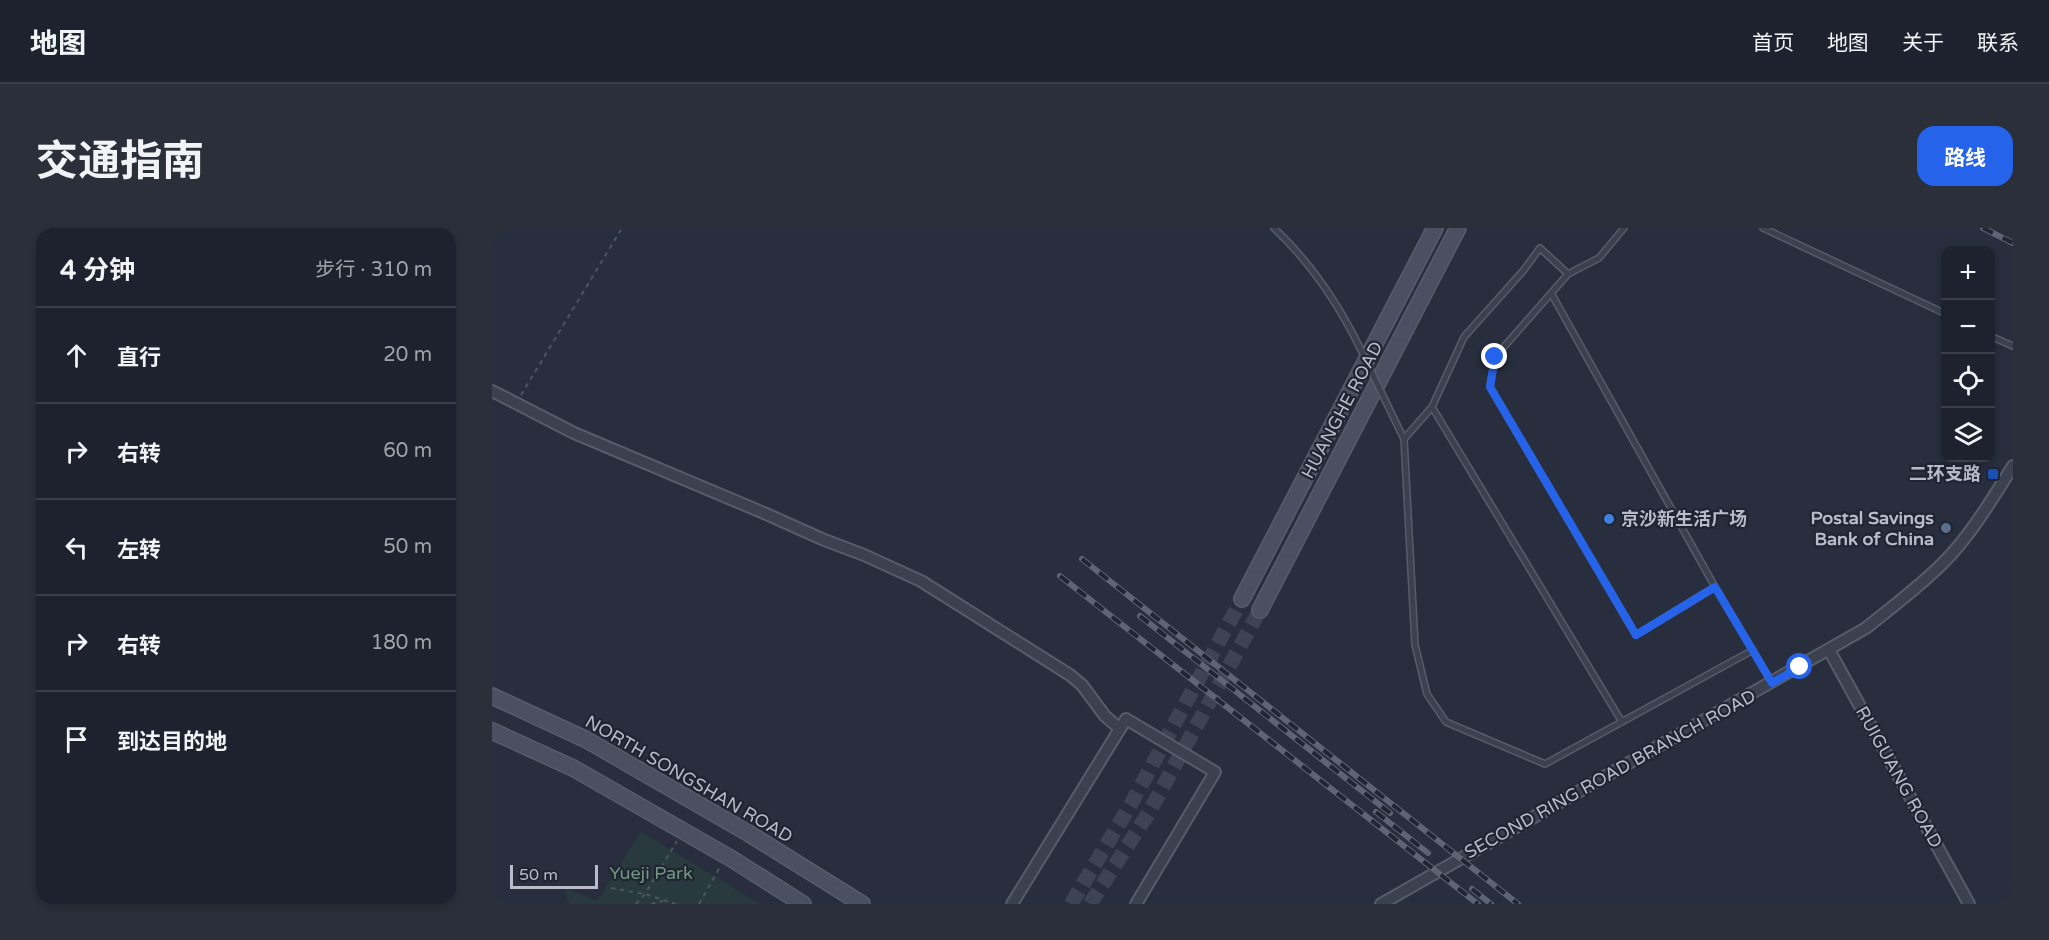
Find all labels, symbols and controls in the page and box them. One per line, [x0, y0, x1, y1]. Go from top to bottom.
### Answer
text: 地图 [30, 27, 86, 61]
text: 首页 [1752, 31, 1794, 56]
text: 地图 [1827, 31, 1869, 56]
text: 关于 [1902, 31, 1944, 56]
text: 联系 [1977, 31, 2019, 56]
button: 路线 [1917, 126, 2013, 186]
text: 交通指南 [36, 136, 204, 187]
map controls [1941, 246, 1995, 462]
button: + [1941, 246, 1995, 300]
text: 4 分钟 [60, 255, 135, 286]
text: 步行 · 310 m [315, 258, 432, 282]
button: − [1941, 300, 1995, 354]
street label: HUANGHE ROAD [1297, 338, 1387, 482]
icon: ahead [60, 339, 93, 372]
text: 20 m [383, 343, 432, 367]
route end [1481, 343, 1507, 369]
text: 直行 [117, 345, 161, 371]
button: locate [1941, 354, 1995, 408]
button: layers [1941, 408, 1995, 462]
icon: right [60, 435, 93, 468]
text: 60 m [383, 439, 432, 463]
text: 右转 [117, 441, 161, 467]
place label: 二环支路 [1909, 463, 1981, 485]
marker: 二环支路 [1986, 467, 2000, 481]
place label: Postal Savings Bank of China [1810, 507, 1934, 550]
place label: 京沙新生活广场 [1621, 508, 1747, 530]
marker: 京沙新生活广场 [1602, 512, 1616, 526]
marker: Postal Savings Bank of China [1939, 521, 1953, 535]
icon: left [60, 531, 93, 564]
text: 50 m [383, 535, 432, 559]
text: 左转 [117, 537, 161, 563]
icon: right [60, 627, 93, 660]
text: 180 m [371, 631, 432, 655]
text: 右转 [117, 633, 161, 659]
route start [1786, 653, 1812, 679]
street label: SECOND RING ROAD BRANCH ROAD [1461, 685, 1759, 863]
street label: RUIGUANG ROAD [1851, 702, 1947, 852]
street label: NORTH SONGSHAN ROAD [581, 710, 797, 848]
icon: arrive [60, 723, 93, 756]
text: 到达目的地 [117, 729, 227, 755]
scale bar [510, 862, 598, 890]
park label: Yueji Park [609, 862, 693, 884]
text: 50 m [519, 865, 558, 885]

